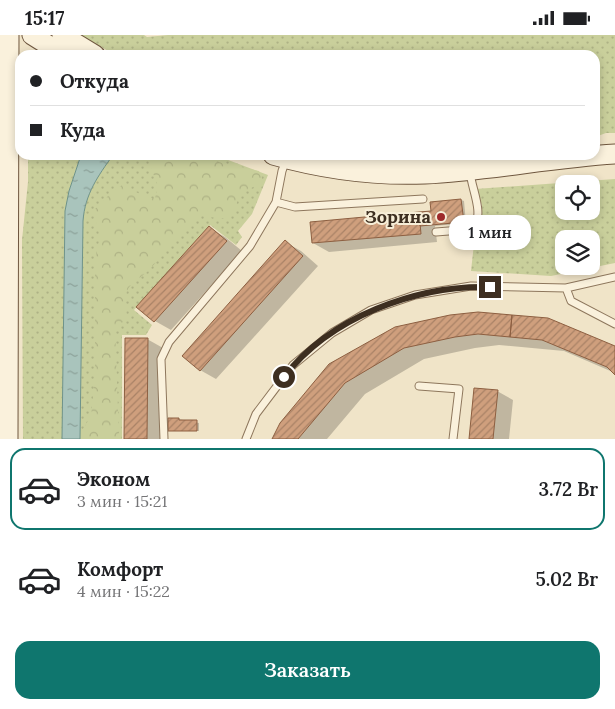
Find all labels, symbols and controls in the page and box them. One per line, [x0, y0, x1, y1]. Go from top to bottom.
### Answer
text: 15:17 [25, 6, 64, 30]
text: Откуда [60, 69, 129, 93]
text: Куда [60, 118, 105, 142]
map controls [555, 175, 600, 275]
button: locate [555, 175, 600, 220]
place label: Зорина [365, 205, 432, 228]
marker: Зорина [435, 211, 447, 223]
callout: 1 мин [449, 215, 531, 249]
text: 1 мин [468, 222, 512, 242]
button: layers [555, 230, 600, 275]
route end [479, 276, 501, 298]
route start [273, 366, 295, 388]
icon: car [17, 467, 62, 512]
text: Эконом [77, 467, 150, 491]
text: 3.72 Br [539, 477, 598, 501]
text: 3 мин · 15:21 [77, 491, 167, 511]
icon: car [17, 557, 62, 602]
text: Комфорт [77, 557, 163, 581]
text: 5.02 Br [535, 567, 598, 591]
text: 4 мин · 15:22 [77, 581, 170, 601]
button: Заказать [15, 641, 600, 699]

